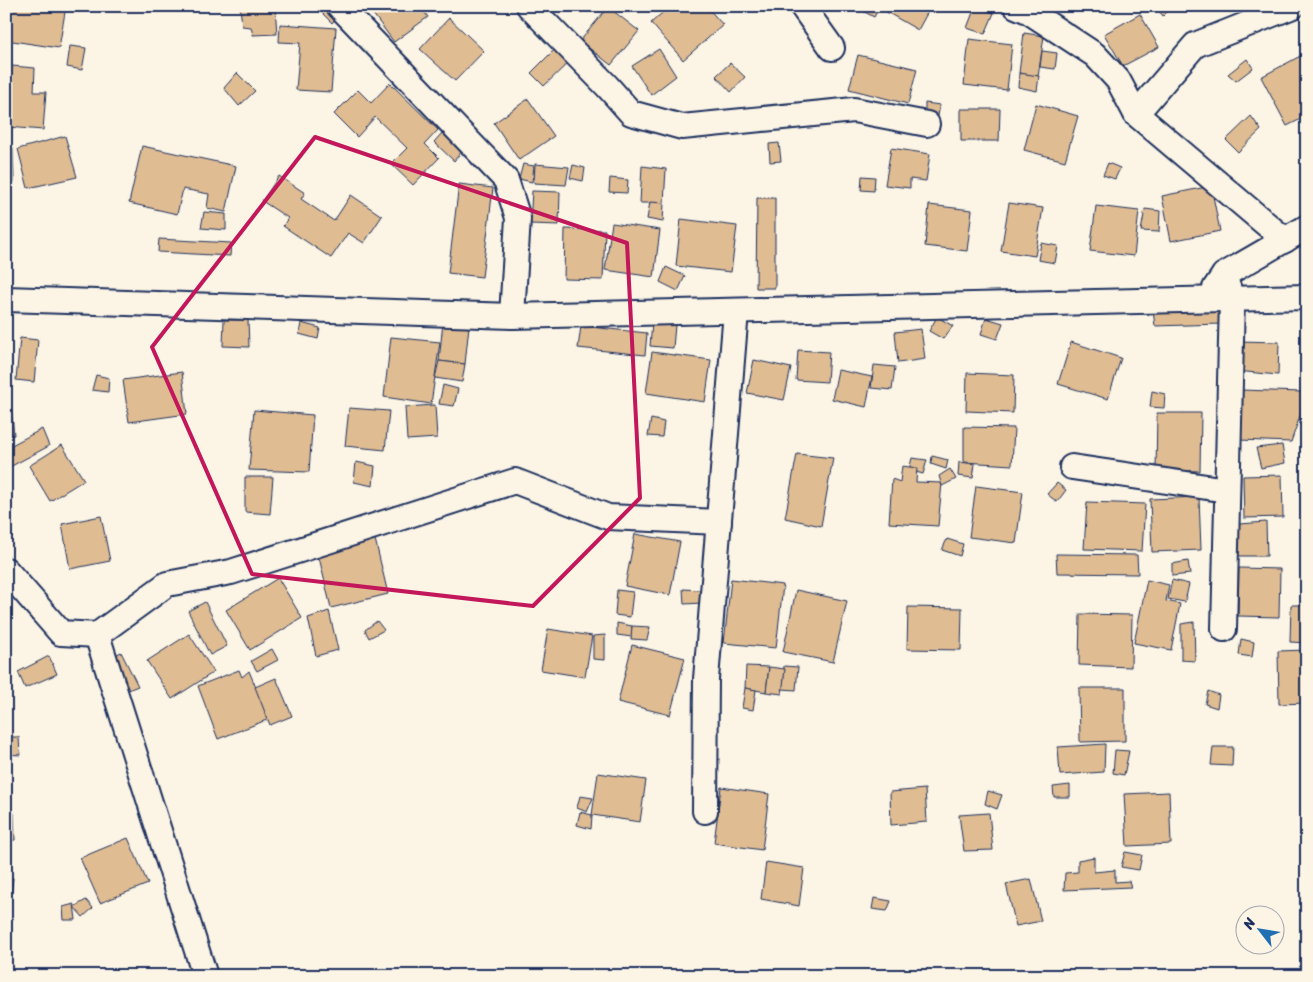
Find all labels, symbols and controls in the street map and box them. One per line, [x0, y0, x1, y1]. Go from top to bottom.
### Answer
north arrow [1236, 904, 1286, 954]
text: N [1236, 913, 1263, 935]

